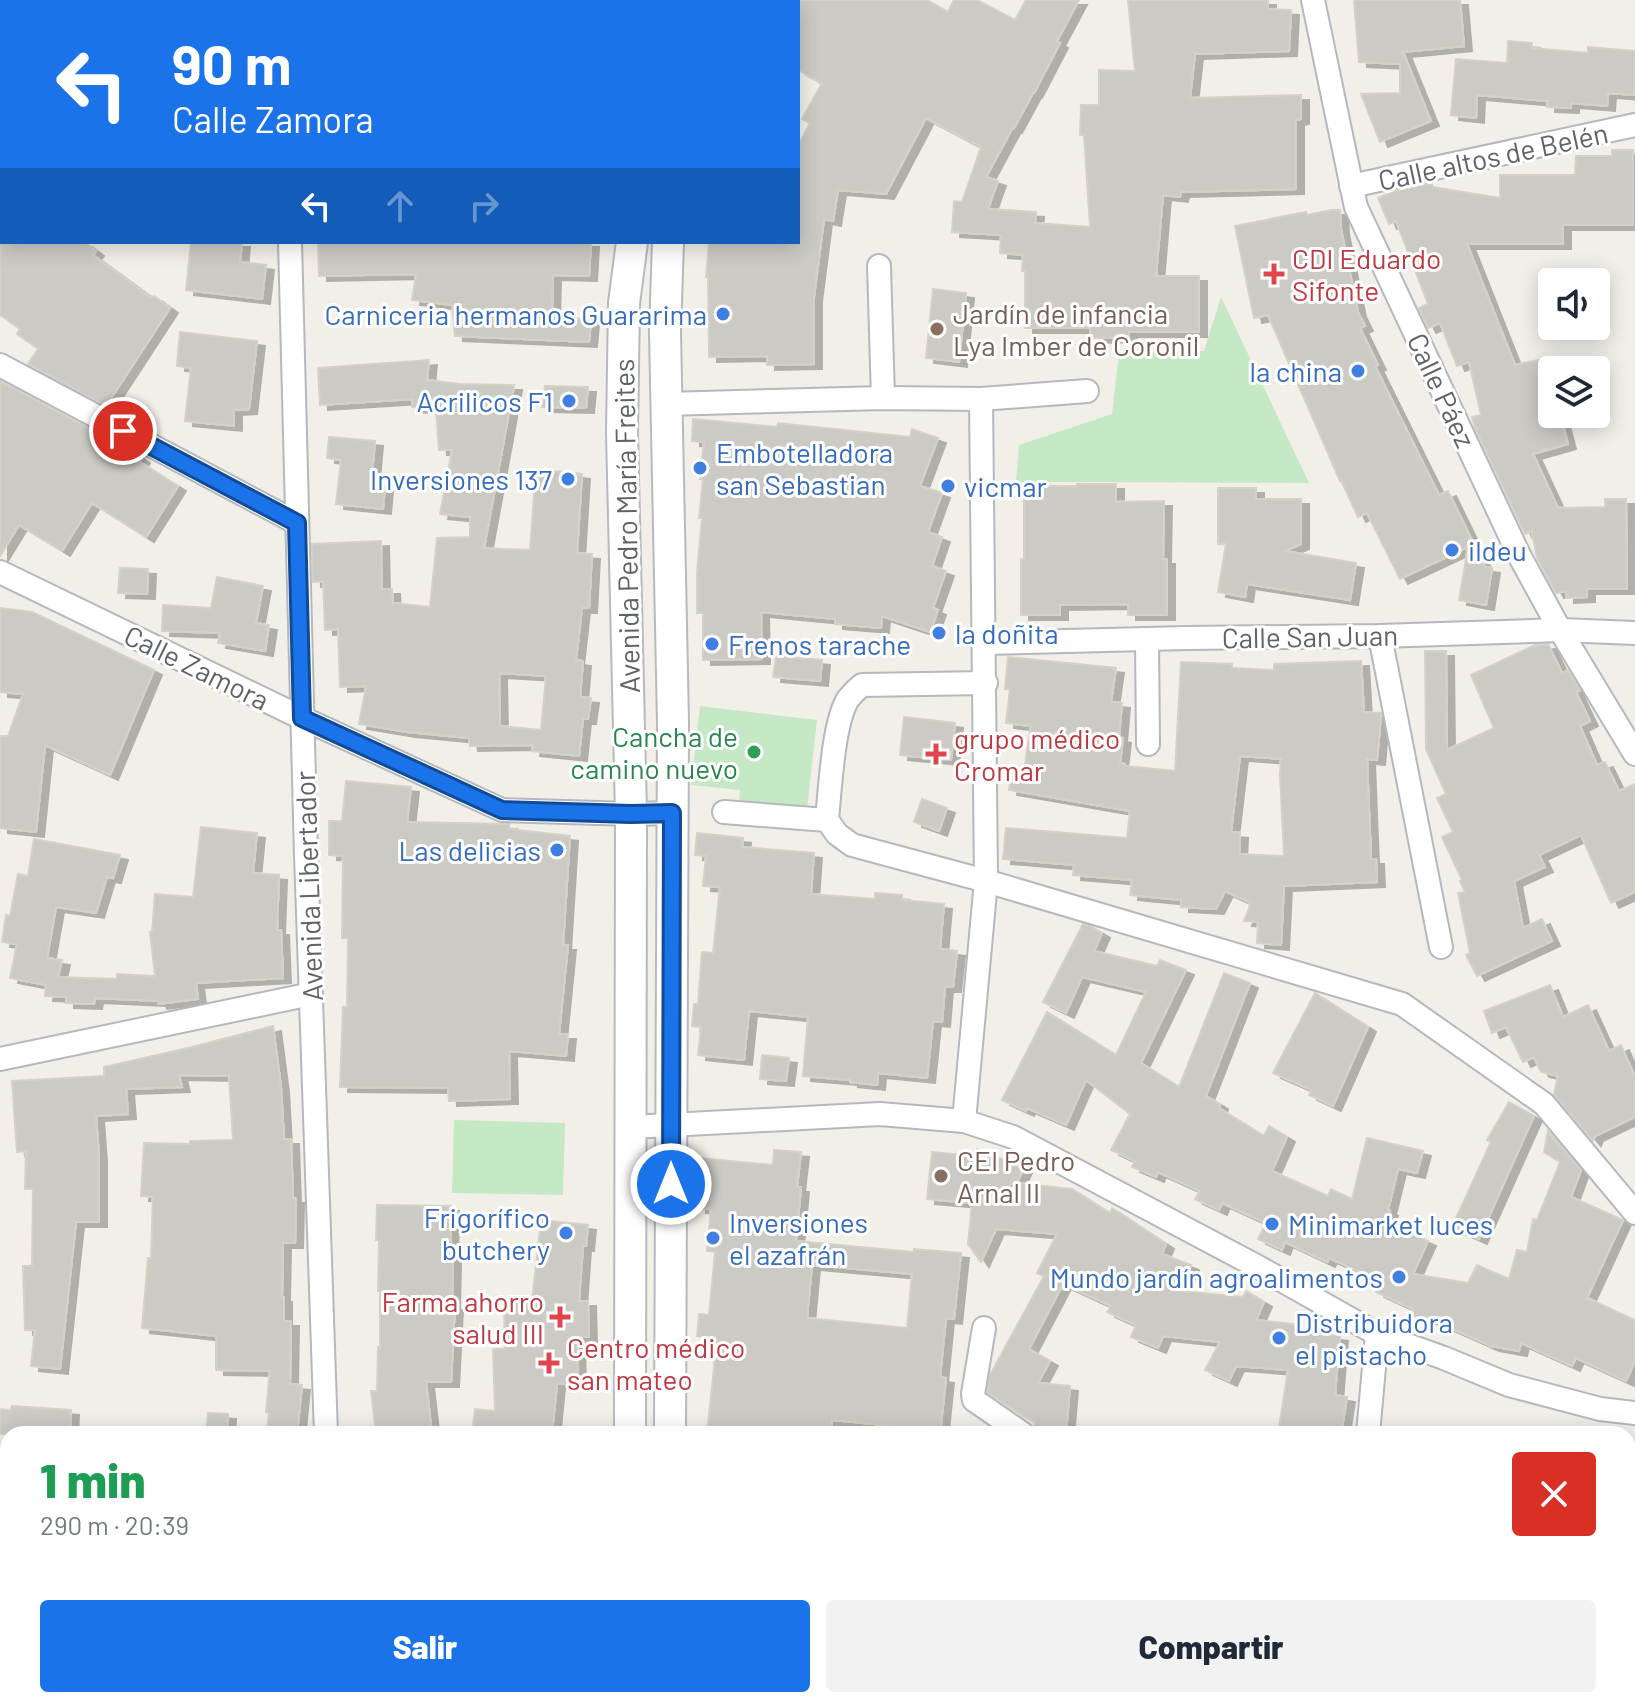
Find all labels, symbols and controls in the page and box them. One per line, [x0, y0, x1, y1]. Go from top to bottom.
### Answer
text: 90 m [172, 29, 292, 96]
icon: left [40, 32, 144, 136]
text: Calle Zamora [172, 97, 374, 140]
street label: Calle altos de Belén [1375, 115, 1611, 197]
icon: left [294, 184, 338, 228]
icon: ahead [378, 184, 422, 228]
icon: right [462, 184, 506, 228]
place label: CDI Eduardo Sifonte [1292, 241, 1441, 307]
marker: CDI Eduardo Sifonte [1263, 263, 1285, 285]
map controls [1538, 268, 1610, 428]
button: sound [1538, 268, 1610, 340]
place label: Jardín de infancia Lya Imber de Coronil [953, 296, 1199, 362]
place label: Carniceria hermanos Guararima [324, 297, 707, 331]
marker: Carniceria hermanos Guararima [714, 305, 732, 323]
marker: Jardín de infancia Lya Imber de Coronil [928, 320, 946, 338]
street label: Calle Páez [1401, 327, 1483, 453]
place label: la china [1249, 354, 1342, 388]
button: layers [1538, 356, 1610, 428]
street label: Avenida Pedro María Freites [606, 358, 646, 694]
marker: la china [1349, 362, 1367, 380]
place label: Acrilicos F1 [416, 384, 553, 418]
marker: Acrilicos F1 [560, 392, 578, 410]
pin [89, 397, 157, 465]
icon: arrive [101, 409, 145, 453]
place label: Embotelladora san Sebastian [716, 435, 893, 501]
marker: Embotelladora san Sebastian [691, 459, 709, 477]
place label: Inversiones 137 [370, 462, 552, 496]
place label: vicmar [964, 469, 1047, 503]
marker: Inversiones 137 [559, 470, 577, 488]
marker: vicmar [939, 477, 957, 495]
place label: ildeu [1468, 533, 1527, 567]
marker: ildeu [1443, 541, 1461, 559]
place label: la doñita [955, 616, 1059, 650]
street label: Calle Zamora [119, 617, 275, 717]
street label: Calle San Juan [1222, 617, 1398, 655]
marker: la doñita [930, 624, 948, 642]
place label: Frenos tarache [728, 627, 911, 661]
marker: Frenos tarache [703, 635, 721, 653]
place label: Cancha de camino nuevo [570, 719, 738, 785]
place label: grupo médico Cromar [954, 721, 1120, 787]
marker: Cancha de camino nuevo [745, 743, 763, 761]
marker: grupo médico Cromar [925, 743, 947, 765]
street label: Avenida Libertador [287, 770, 329, 1002]
place label: Las delicias [398, 833, 541, 867]
marker: Las delicias [548, 841, 566, 859]
position arrow [629, 1142, 713, 1226]
place label: CEI Pedro Arnal II [957, 1143, 1075, 1209]
marker: CEI Pedro Arnal II [932, 1167, 950, 1185]
place label: Frigorífico butchery [424, 1200, 550, 1266]
place label: Inversiones el azafrán [729, 1205, 868, 1271]
place label: Minimarket luces [1288, 1207, 1493, 1241]
marker: Minimarket luces [1263, 1215, 1281, 1233]
marker: Frigorífico butchery [557, 1224, 575, 1242]
marker: Inversiones el azafrán [704, 1229, 722, 1247]
place label: Mundo jardín agroalimentos [1050, 1260, 1383, 1294]
marker: Mundo jardín agroalimentos [1390, 1268, 1408, 1286]
place label: Farma ahorro salud III [381, 1284, 544, 1350]
place label: Distribuidora el pistacho [1295, 1305, 1453, 1371]
marker: Farma ahorro salud III [551, 1308, 569, 1326]
marker: Distribuidora el pistacho [1270, 1329, 1288, 1347]
place label: Centro médico san mateo [567, 1330, 745, 1396]
marker: Centro médico san mateo [538, 1352, 560, 1374]
text: 1 min [40, 1450, 146, 1508]
button: close [1512, 1452, 1596, 1536]
text: 290 m · 20:39 [40, 1509, 189, 1540]
button: Salir [40, 1600, 810, 1692]
button: Compartir [826, 1600, 1596, 1692]

